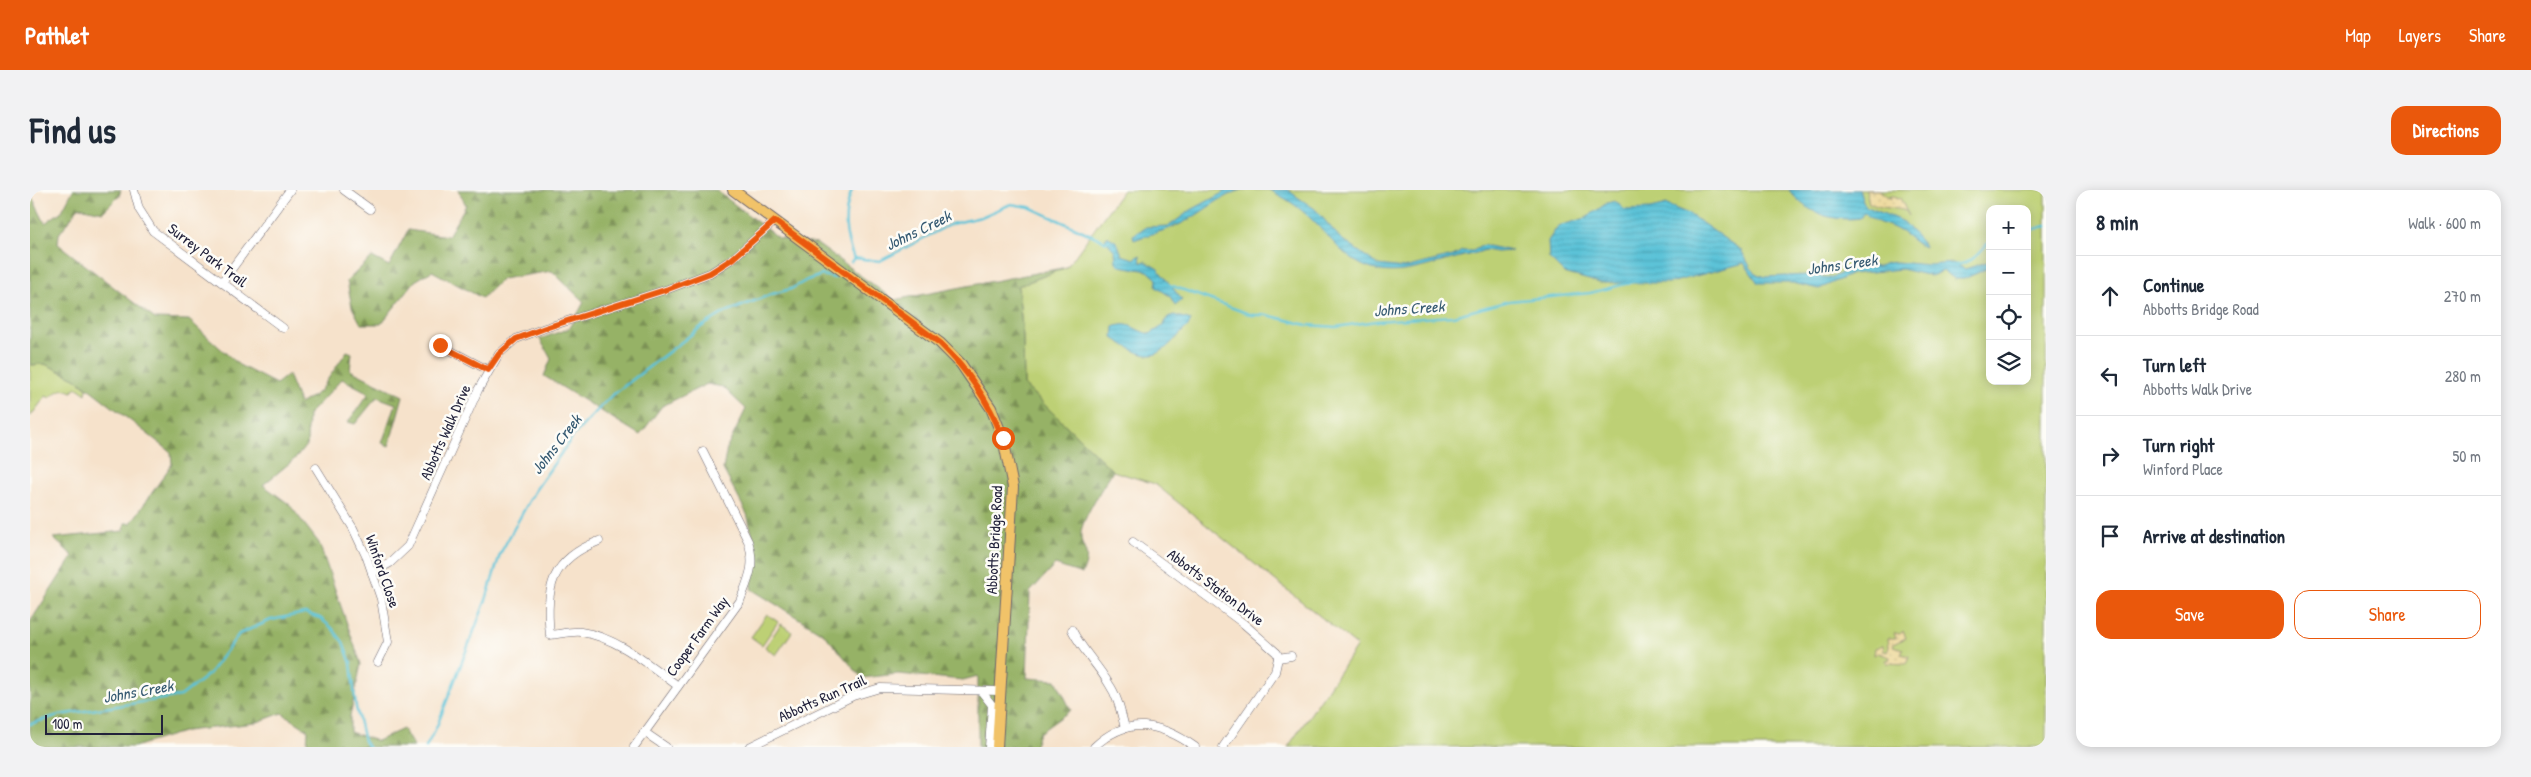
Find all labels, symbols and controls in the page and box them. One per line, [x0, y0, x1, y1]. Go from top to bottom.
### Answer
text: Pathlet [25, 19, 88, 51]
text: Map [2345, 23, 2371, 48]
text: Layers [2399, 23, 2441, 48]
text: Share [2469, 23, 2506, 48]
button: Directions [2391, 106, 2501, 155]
text: Find us [30, 107, 116, 154]
water label: Johns Creek [882, 204, 956, 255]
map controls [1986, 205, 2031, 385]
button: + [1986, 205, 2031, 250]
text: 8 min [2096, 208, 2138, 237]
text: Walk · 600 m [2408, 212, 2481, 234]
street label: Surrey Park Trail [164, 218, 252, 292]
water label: Johns Creek [1806, 248, 1880, 280]
button: − [1986, 250, 2031, 295]
text: Continue [2143, 272, 2204, 298]
icon: ahead [2096, 282, 2124, 310]
text: 270 m [2444, 285, 2481, 307]
water label: Johns Creek [1373, 294, 1446, 321]
button: locate [1986, 295, 2031, 340]
text: Abbotts Bridge Road [2143, 298, 2259, 320]
route end [429, 334, 452, 357]
button: layers [1986, 340, 2031, 385]
text: Turn left [2143, 352, 2206, 378]
icon: left [2096, 362, 2124, 390]
text: 280 m [2445, 365, 2481, 387]
text: Abbotts Walk Drive [2143, 378, 2252, 400]
street label: Abbotts Walk Drive [415, 381, 475, 483]
water label: Johns Creek [526, 408, 587, 479]
route start [992, 427, 1015, 450]
text: Turn right [2143, 432, 2214, 458]
icon: right [2096, 442, 2124, 470]
text: 50 m [2453, 445, 2481, 467]
text: Winford Place [2143, 458, 2223, 480]
street label: Abbotts Bridge Road [981, 485, 1007, 595]
icon: arrive [2096, 522, 2124, 550]
text: Arrive at destination [2143, 523, 2285, 549]
street label: Winford Close [361, 532, 405, 610]
street label: Abbotts Station Drive [1163, 544, 1269, 630]
button: Save [2096, 590, 2284, 639]
button: Share [2294, 590, 2481, 639]
street label: Cooper Farm Way [661, 592, 733, 680]
street label: Abbotts Run Trail [775, 669, 869, 727]
water label: Johns Creek [101, 674, 176, 708]
scale bar [45, 712, 162, 735]
text: 100 m [52, 714, 82, 733]

